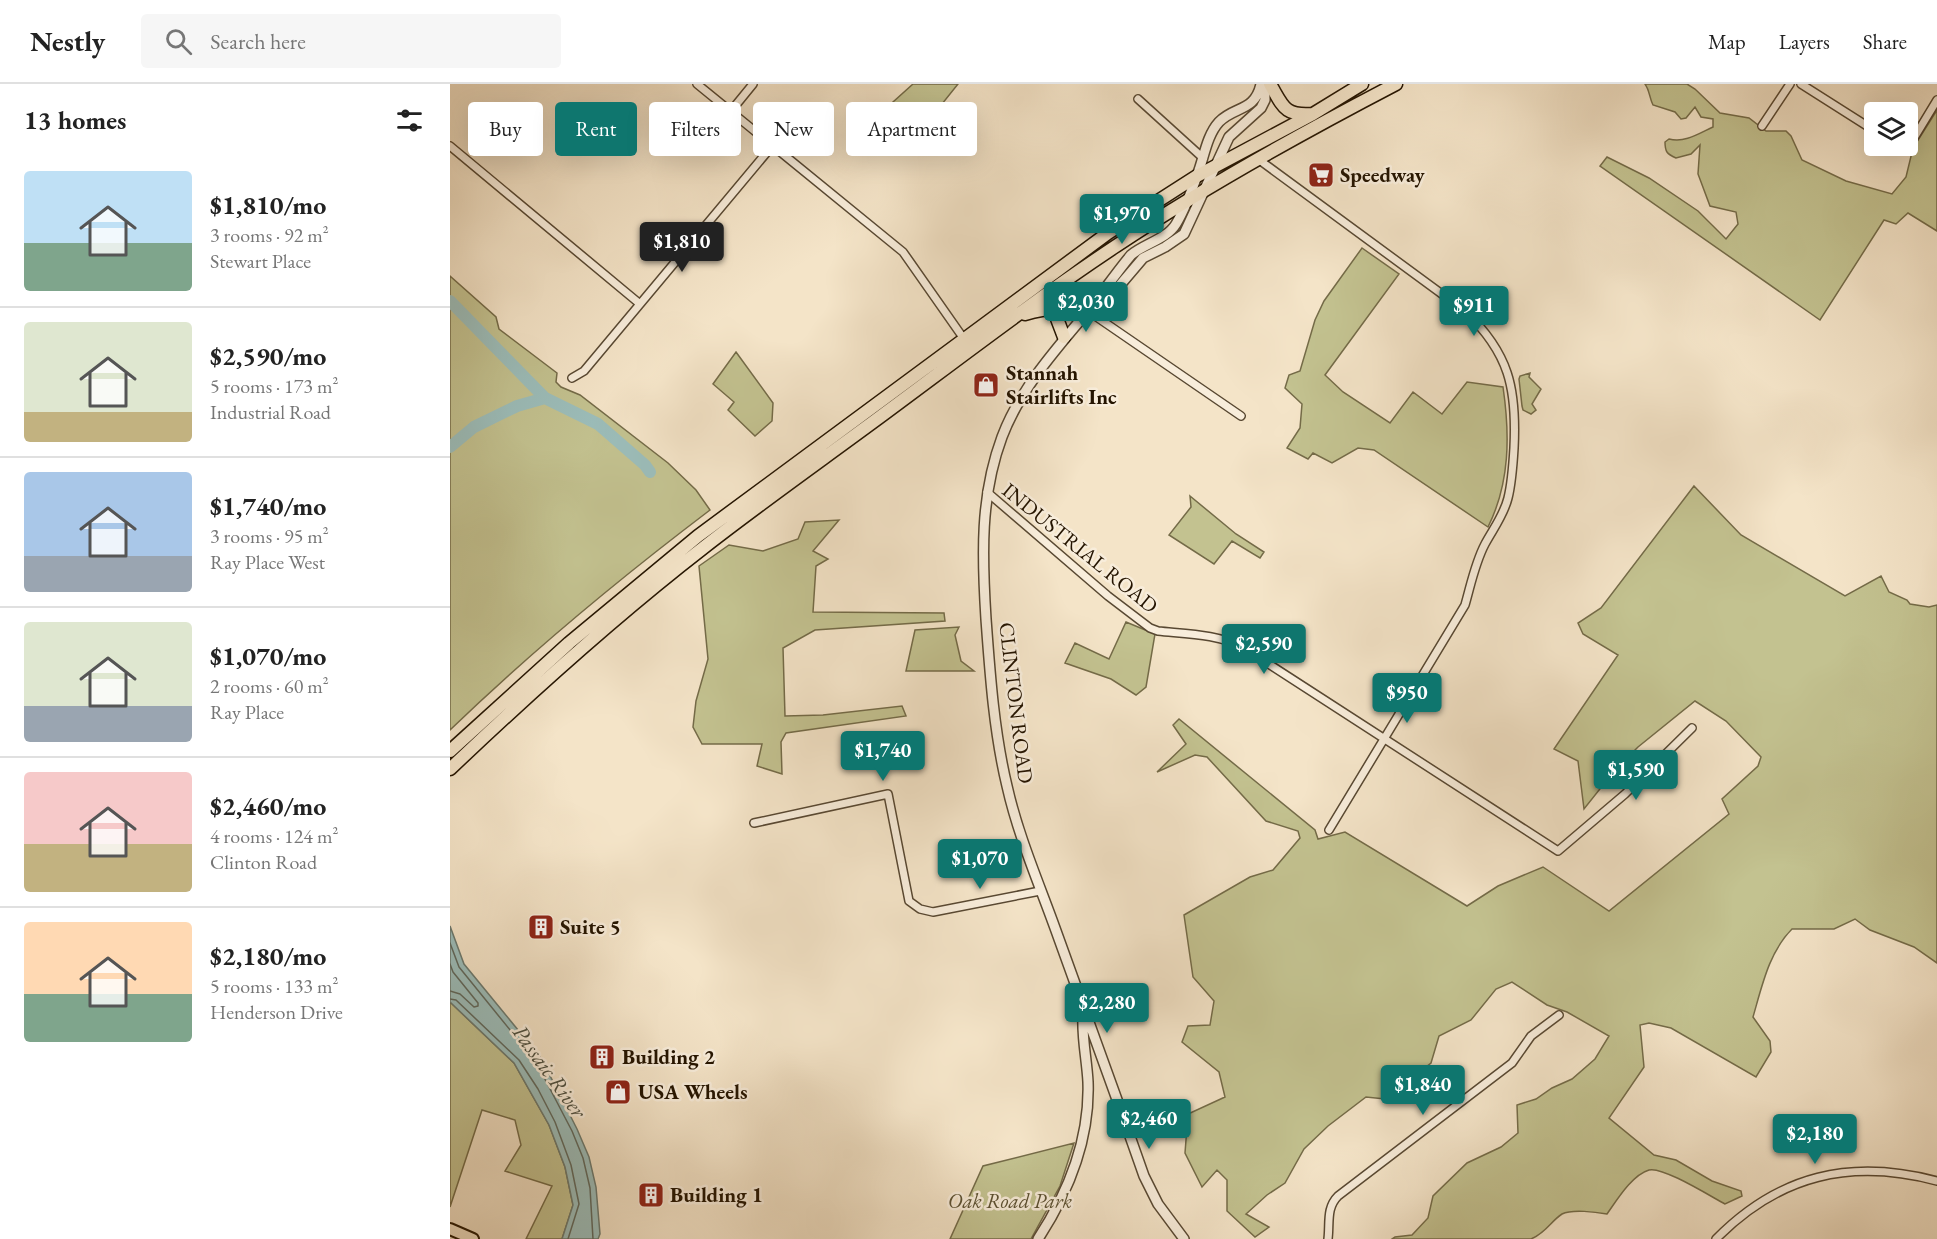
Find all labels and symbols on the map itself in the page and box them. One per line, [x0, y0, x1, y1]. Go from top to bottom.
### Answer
supermarket icon: Speedway [1306, 160, 1336, 190]
place label: Speedway [1340, 161, 1426, 188]
pin: $1,970 [1073, 194, 1171, 245]
pin: $1,810 [633, 222, 731, 273]
pin: $2,030 [1037, 282, 1135, 333]
pin: $911 [1438, 286, 1510, 337]
place label: Stannah Stairlifts Inc [1006, 359, 1117, 410]
shop icon: Stannah Stairlifts Inc [971, 370, 1001, 400]
street label: INDUSTRIAL ROAD [997, 476, 1164, 619]
street label: CLINTON ROAD [993, 621, 1040, 785]
pin: $2,590 [1215, 624, 1313, 675]
pin: $950 [1371, 673, 1443, 724]
pin: $1,740 [834, 731, 932, 782]
pin: $1,590 [1587, 750, 1685, 801]
pin: $1,070 [931, 839, 1029, 890]
building icon: Suite 5 [526, 912, 556, 942]
place label: Suite 5 [560, 913, 621, 940]
pin: $2,280 [1058, 983, 1156, 1034]
water label: Passaic River [506, 1019, 594, 1125]
building icon: Building 2 [587, 1042, 617, 1072]
place label: Building 2 [622, 1043, 715, 1070]
pin: $1,840 [1374, 1065, 1472, 1116]
shop icon: USA Wheels [603, 1077, 633, 1107]
place label: USA Wheels [638, 1078, 748, 1105]
pin: $2,460 [1100, 1099, 1198, 1150]
pin: $2,180 [1766, 1114, 1864, 1165]
building icon: Building 1 [636, 1180, 666, 1210]
place label: Building 1 [670, 1181, 763, 1208]
park label: Oak Road Park [948, 1187, 1073, 1214]

